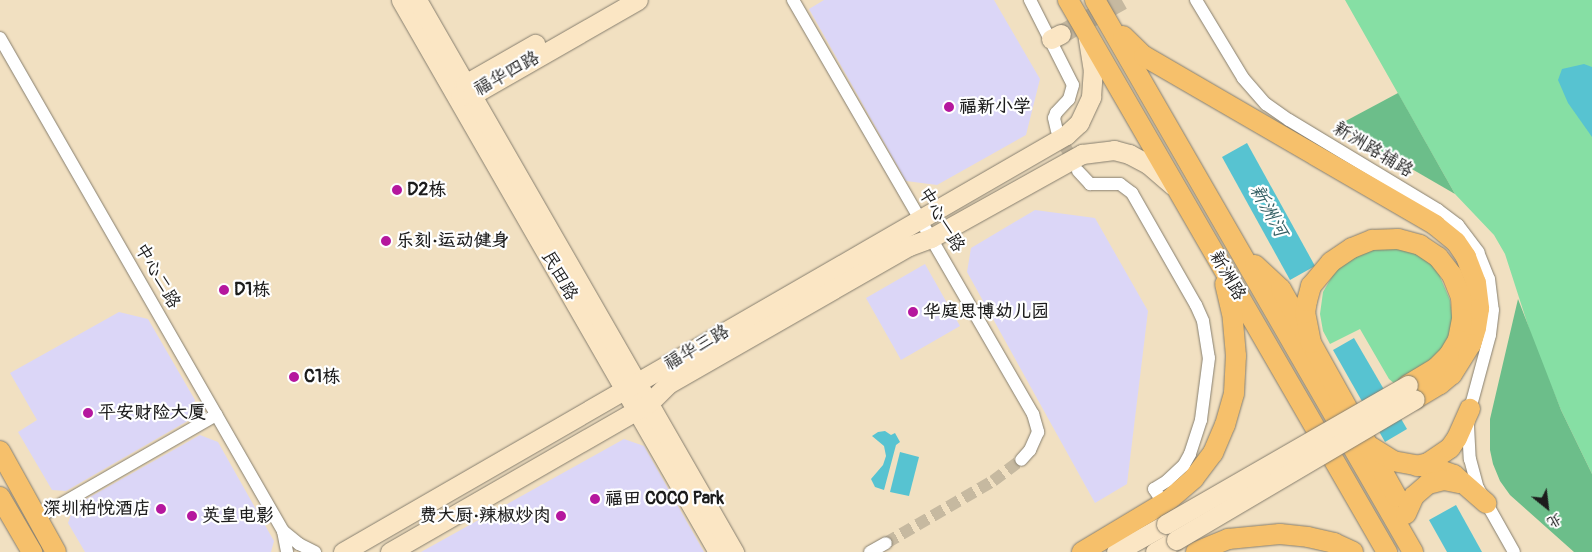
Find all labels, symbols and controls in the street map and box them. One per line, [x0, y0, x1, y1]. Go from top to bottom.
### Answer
street label: 福华四路 [470, 47, 544, 101]
place label: 福新小学 [959, 96, 1031, 118]
marker: 福新小学 [943, 101, 955, 113]
street label: 新洲路辅路 [1329, 118, 1417, 182]
place label: D2栋 [407, 179, 446, 201]
water label: 新洲河 [1244, 181, 1292, 241]
marker: D2栋 [391, 184, 403, 196]
street label: 中心一路 [913, 184, 969, 256]
place label: 乐刻·运动健身 [396, 230, 510, 252]
marker: 乐刻·运动健身 [380, 235, 392, 247]
street label: 中心二路 [130, 239, 184, 313]
street label: 民田路 [536, 247, 582, 305]
street label: 新洲路 [1204, 247, 1250, 305]
place label: D1栋 [234, 279, 270, 301]
marker: D1栋 [218, 284, 230, 296]
place label: 华庭思博幼儿园 [923, 301, 1049, 323]
marker: 华庭思博幼儿园 [907, 306, 919, 318]
street label: 福华三路 [660, 321, 734, 375]
place label: C1栋 [304, 366, 340, 388]
marker: C1栋 [288, 371, 300, 383]
place label: 平安财险大厦 [98, 402, 206, 424]
marker: 平安财险大厦 [82, 407, 94, 419]
north arrow [1522, 482, 1572, 532]
place label: 福田 COCO Park [605, 488, 724, 510]
marker: 福田 COCO Park [589, 493, 601, 505]
place label: 深圳柏悦酒店 [43, 498, 151, 520]
marker: 深圳柏悦酒店 [155, 503, 167, 515]
place label: 英皇电影 [202, 505, 274, 527]
place label: 费大厨·辣椒炒肉 [419, 505, 551, 527]
marker: 英皇电影 [186, 510, 198, 522]
marker: 费大厨·辣椒炒肉 [555, 510, 567, 522]
text: 北 [1544, 510, 1565, 531]

